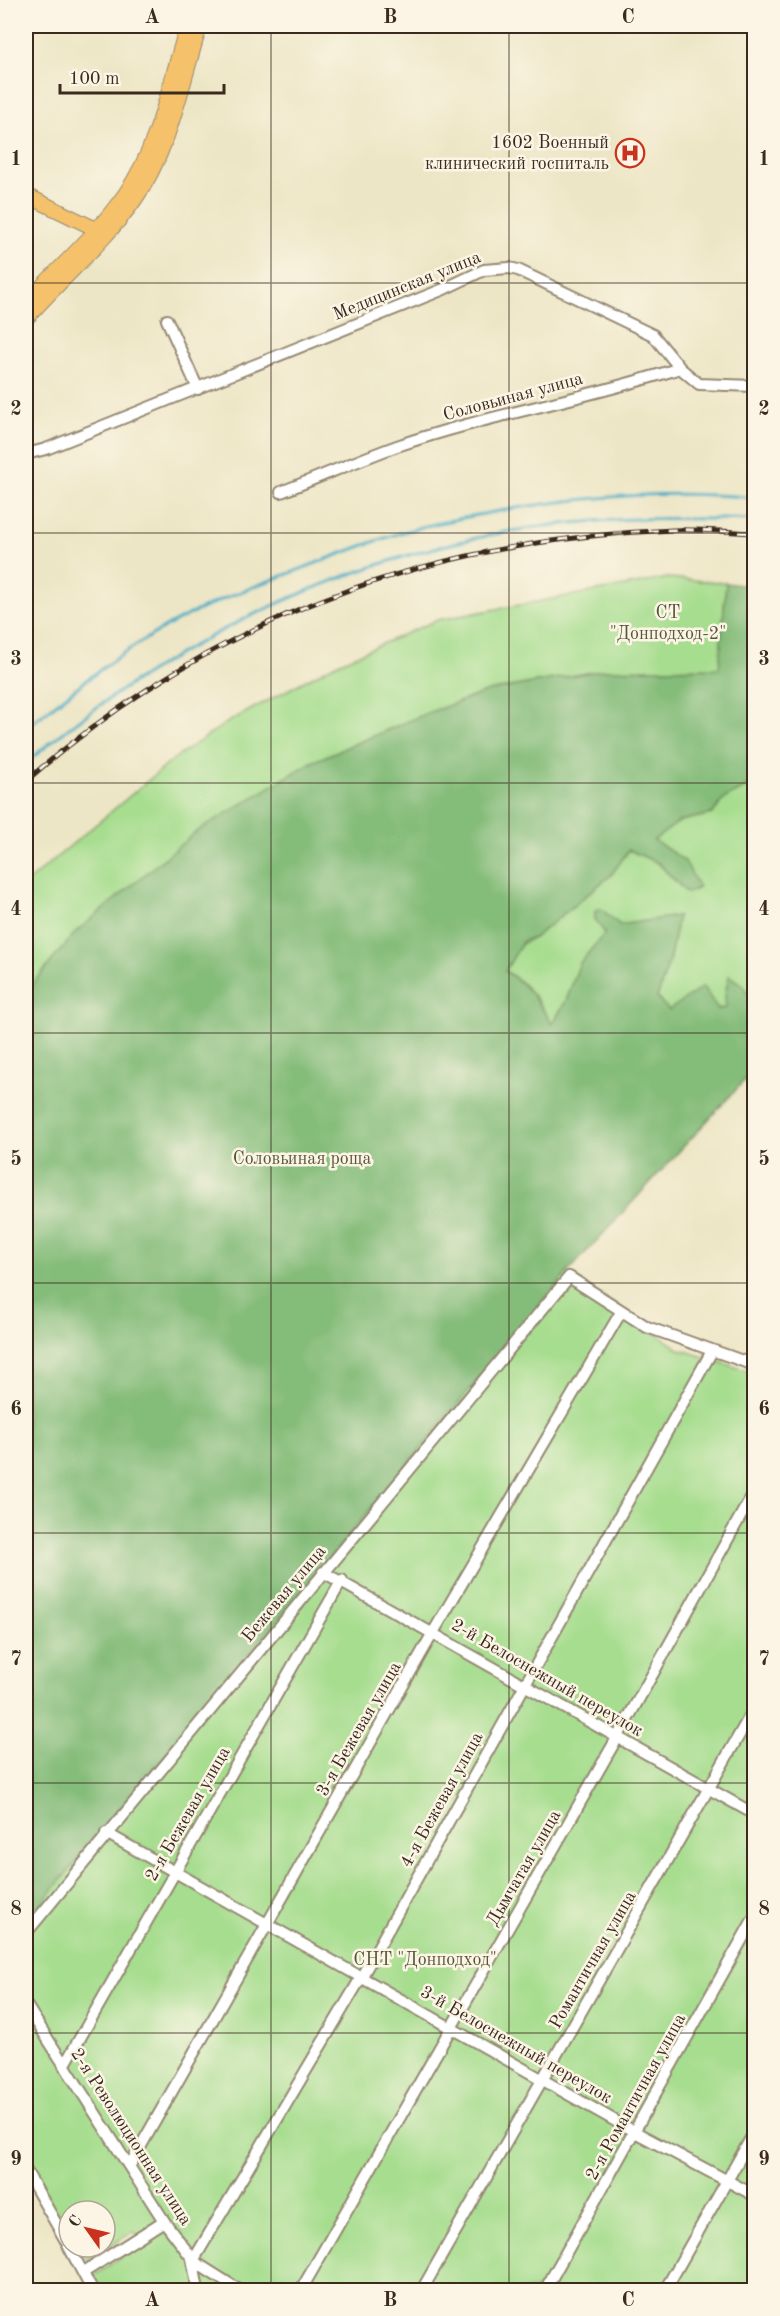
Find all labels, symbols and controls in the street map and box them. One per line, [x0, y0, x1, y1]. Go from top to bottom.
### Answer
text: A [144, 8, 160, 28]
text: B [383, 8, 397, 28]
text: C [621, 8, 635, 28]
scale bar [60, 57, 224, 95]
text: 100 m [69, 70, 120, 88]
place label: 1602 Военный клинический госпиталь [425, 134, 609, 173]
hospital icon: 1602 Военный клинический госпиталь [614, 137, 646, 169]
text: 1 [10, 150, 22, 170]
text: 1 [758, 150, 770, 170]
street label: Медицинская улица [331, 248, 483, 324]
street label: Соловьиная улица [441, 370, 585, 424]
text: 2 [10, 400, 22, 420]
text: 2 [758, 400, 770, 420]
park label: СТ "Донподход-2" [610, 604, 726, 643]
text: 3 [10, 650, 22, 670]
text: 3 [758, 650, 770, 670]
text: 4 [10, 900, 22, 920]
text: 4 [758, 900, 770, 920]
text: 5 [10, 1149, 22, 1170]
text: 5 [758, 1149, 770, 1170]
park label: Соловьиная роща [233, 1150, 371, 1168]
text: 6 [10, 1400, 22, 1420]
text: 6 [758, 1400, 770, 1420]
street label: Бежевая улица [238, 1542, 330, 1646]
street label: 2-й Белоснежный переулок [448, 1616, 646, 1740]
text: 7 [10, 1650, 22, 1670]
text: 7 [758, 1650, 770, 1670]
street label: 3-я Бежевая улица [313, 1659, 405, 1799]
street label: 4-я Бежевая улица [397, 1729, 487, 1871]
street label: 2-я Бежевая улица [142, 1744, 234, 1884]
street label: Дымчатая улица [484, 1807, 564, 1929]
street label: Романтичная улица [546, 1888, 640, 2032]
text: 8 [10, 1900, 22, 1920]
text: 8 [758, 1900, 770, 1920]
park label: СНТ "Донподход" [353, 1951, 497, 1969]
street label: 3-й Белоснежный переулок [417, 1983, 615, 2107]
street label: 2-я Романтичная улица [583, 2011, 689, 2183]
street label: 2-я Революционная улица [67, 2045, 195, 2229]
text: 9 [10, 2150, 22, 2170]
text: 9 [758, 2150, 770, 2170]
north arrow [57, 2199, 117, 2259]
text: С [67, 2213, 86, 2231]
text: A [144, 2291, 160, 2311]
text: B [383, 2291, 397, 2311]
text: C [621, 2291, 635, 2311]

